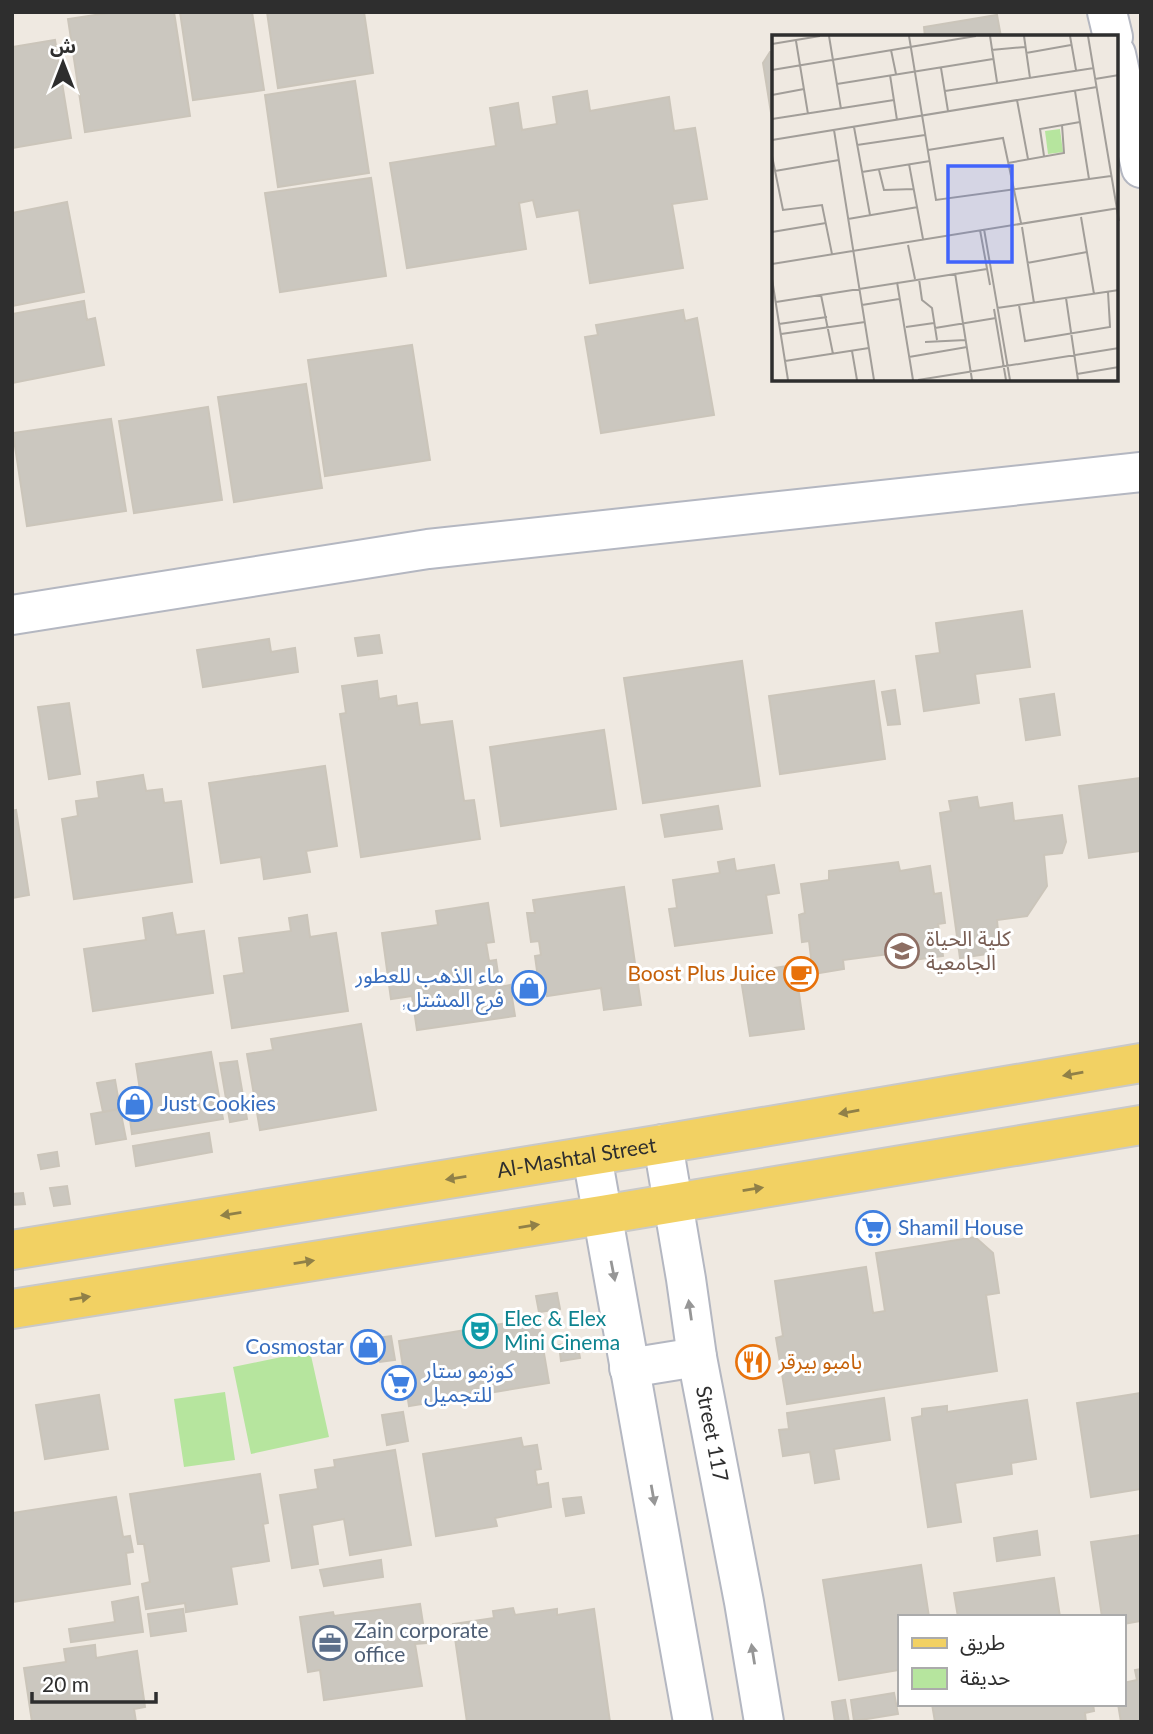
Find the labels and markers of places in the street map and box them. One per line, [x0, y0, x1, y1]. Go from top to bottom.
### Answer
place label: كلية الحياة الجامعية [926, 925, 1011, 974]
school or university icon: كلية الحياة الجامعية [883, 932, 921, 970]
cafe icon: Boost Plus Juice [782, 955, 820, 993]
place label: Boost Plus Juice [627, 960, 776, 985]
place label: ماء الذهب للعطور ,فرع المشتل [355, 962, 504, 1015]
shop icon: ماء الذهب للعطور ,فرع المشتل [510, 969, 548, 1007]
shop icon: Just Cookies [116, 1085, 154, 1123]
place label: Just Cookies [160, 1090, 276, 1115]
supermarket icon: Shamil House [854, 1209, 892, 1247]
place label: Shamil House [898, 1214, 1024, 1239]
place label: Elec & Elex Mini Cinema [504, 1305, 620, 1354]
theatre icon: Elec & Elex Mini Cinema [461, 1312, 499, 1350]
shop icon: Cosmostar [349, 1328, 387, 1366]
place label: Cosmostar [245, 1333, 344, 1358]
restaurant icon: بامبو بيرقر [734, 1343, 772, 1381]
place label: بامبو بيرقر [777, 1348, 862, 1374]
place label: كوزمو ستار للتجميل [423, 1357, 514, 1407]
supermarket icon: كوزمو ستار للتجميل [380, 1364, 418, 1402]
place label: Zain corporate office [354, 1617, 489, 1666]
office icon: Zain corporate office [311, 1624, 349, 1662]

